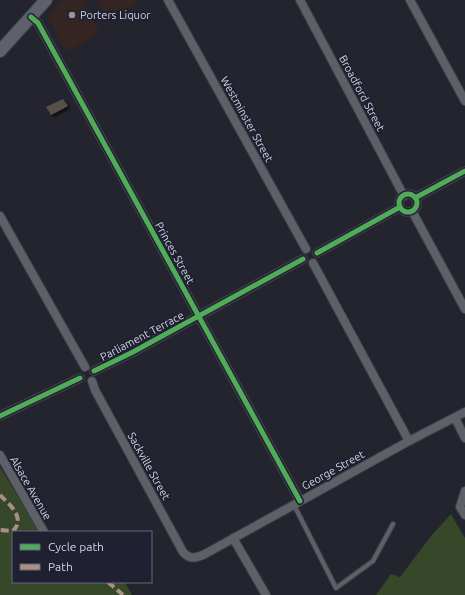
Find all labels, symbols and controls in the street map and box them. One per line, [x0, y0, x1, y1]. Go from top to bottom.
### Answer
place label: Porters Liquor [80, 9, 151, 21]
marker: Porters Liquor [67, 10, 77, 20]
street label: Broadford Street [337, 53, 387, 134]
street label: Westminster Street [218, 74, 276, 165]
street label: Princes Street [153, 220, 197, 287]
street label: Parliament Terrace [98, 309, 186, 363]
street label: Sackville Street [126, 430, 173, 502]
street label: George Street [300, 448, 367, 492]
street label: Alsace Avenue [8, 454, 54, 522]
legend [12, 531, 152, 583]
text: Cycle path [48, 540, 104, 553]
text: Path [48, 560, 73, 573]

